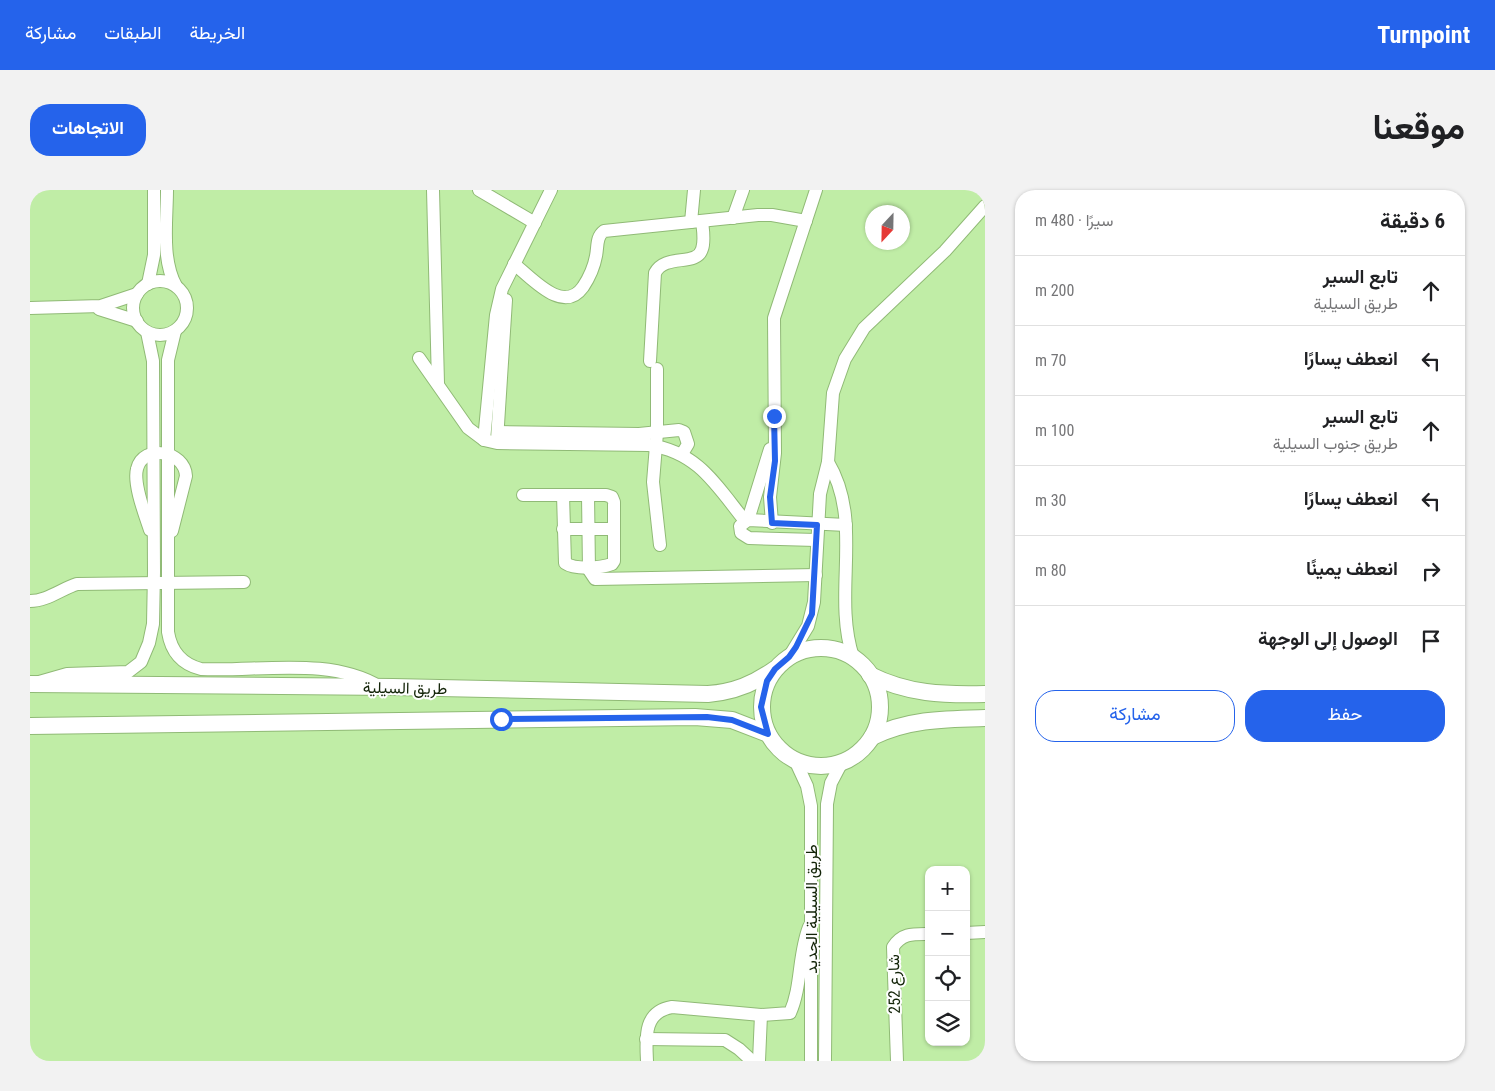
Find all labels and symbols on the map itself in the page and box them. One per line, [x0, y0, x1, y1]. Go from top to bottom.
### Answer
north arrow [865, 205, 910, 250]
route end [763, 405, 786, 428]
street label: طريق السيلية [363, 678, 447, 699]
route start [490, 708, 513, 731]
street label: طريق السيلية الجديد [802, 844, 822, 974]
street label: شارع 252 [884, 954, 906, 1014]

